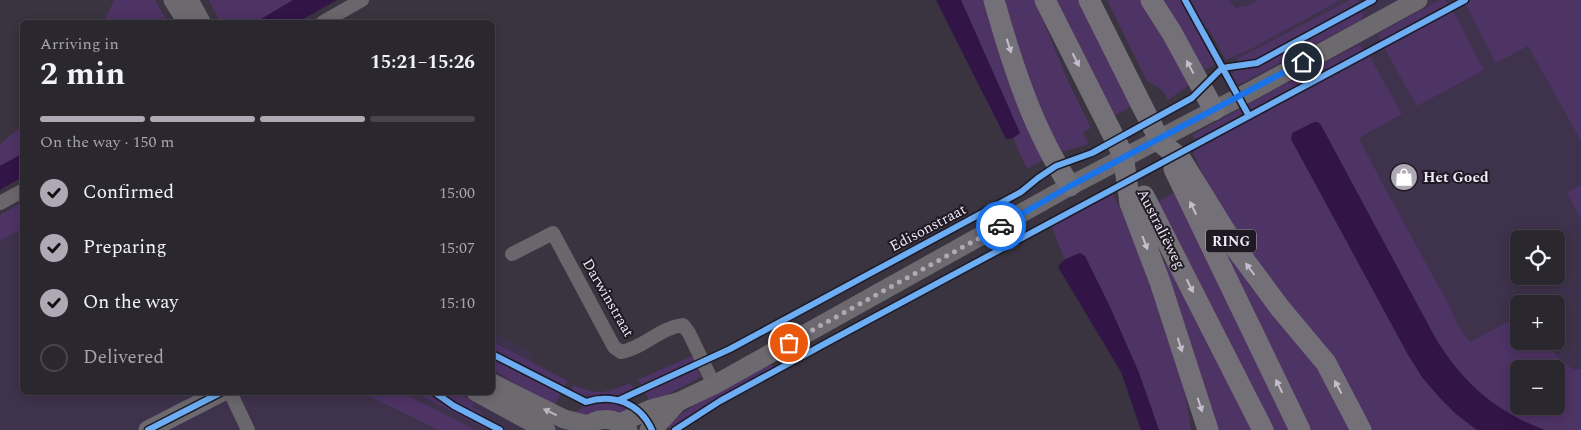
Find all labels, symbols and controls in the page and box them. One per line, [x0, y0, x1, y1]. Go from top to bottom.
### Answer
text: Arriving in [40, 32, 119, 56]
one-way arrow [1005, 39, 1013, 54]
pin [1282, 41, 1324, 83]
text: 15:21–15:26 [370, 48, 475, 77]
icon: home [1289, 48, 1317, 76]
text: 2 min [40, 50, 125, 99]
one-way arrow [1072, 53, 1080, 67]
one-way arrow [1186, 60, 1194, 75]
text: On the way · 150 m [40, 130, 174, 154]
shop icon: Het Goed [1389, 162, 1419, 192]
place label: Het Goed [1423, 166, 1489, 189]
text: Confirmed [83, 178, 174, 207]
icon: check [40, 179, 68, 207]
text: 15:00 [439, 181, 475, 205]
street label: Australiëweg [1131, 185, 1191, 273]
street label: Edisonstraat [885, 198, 971, 258]
courier [976, 201, 1026, 251]
one-way arrow [1189, 201, 1197, 215]
icon: car [987, 212, 1015, 240]
road number: RING [1206, 230, 1256, 252]
map controls [1510, 230, 1565, 415]
button: locate [1510, 230, 1565, 285]
text: Preparing [83, 233, 167, 262]
icon: check [40, 234, 68, 262]
one-way arrow [1142, 235, 1149, 250]
text: 15:07 [439, 236, 475, 260]
street label: Darwinstraat [576, 254, 640, 342]
one-way arrow [1245, 263, 1256, 276]
one-way arrow [1186, 279, 1194, 293]
text: On the way [83, 288, 179, 317]
icon: check [40, 289, 68, 317]
text: 15:10 [439, 291, 475, 315]
button: + [1510, 295, 1565, 350]
pin [768, 322, 810, 364]
icon: bag [775, 329, 803, 357]
one-way arrow [1177, 337, 1185, 352]
text: Delivered [83, 343, 164, 372]
button: − [1510, 360, 1565, 415]
one-way arrow [1274, 379, 1282, 393]
one-way arrow [1334, 380, 1342, 394]
one-way arrow [1197, 398, 1205, 413]
one-way arrow [543, 408, 557, 416]

